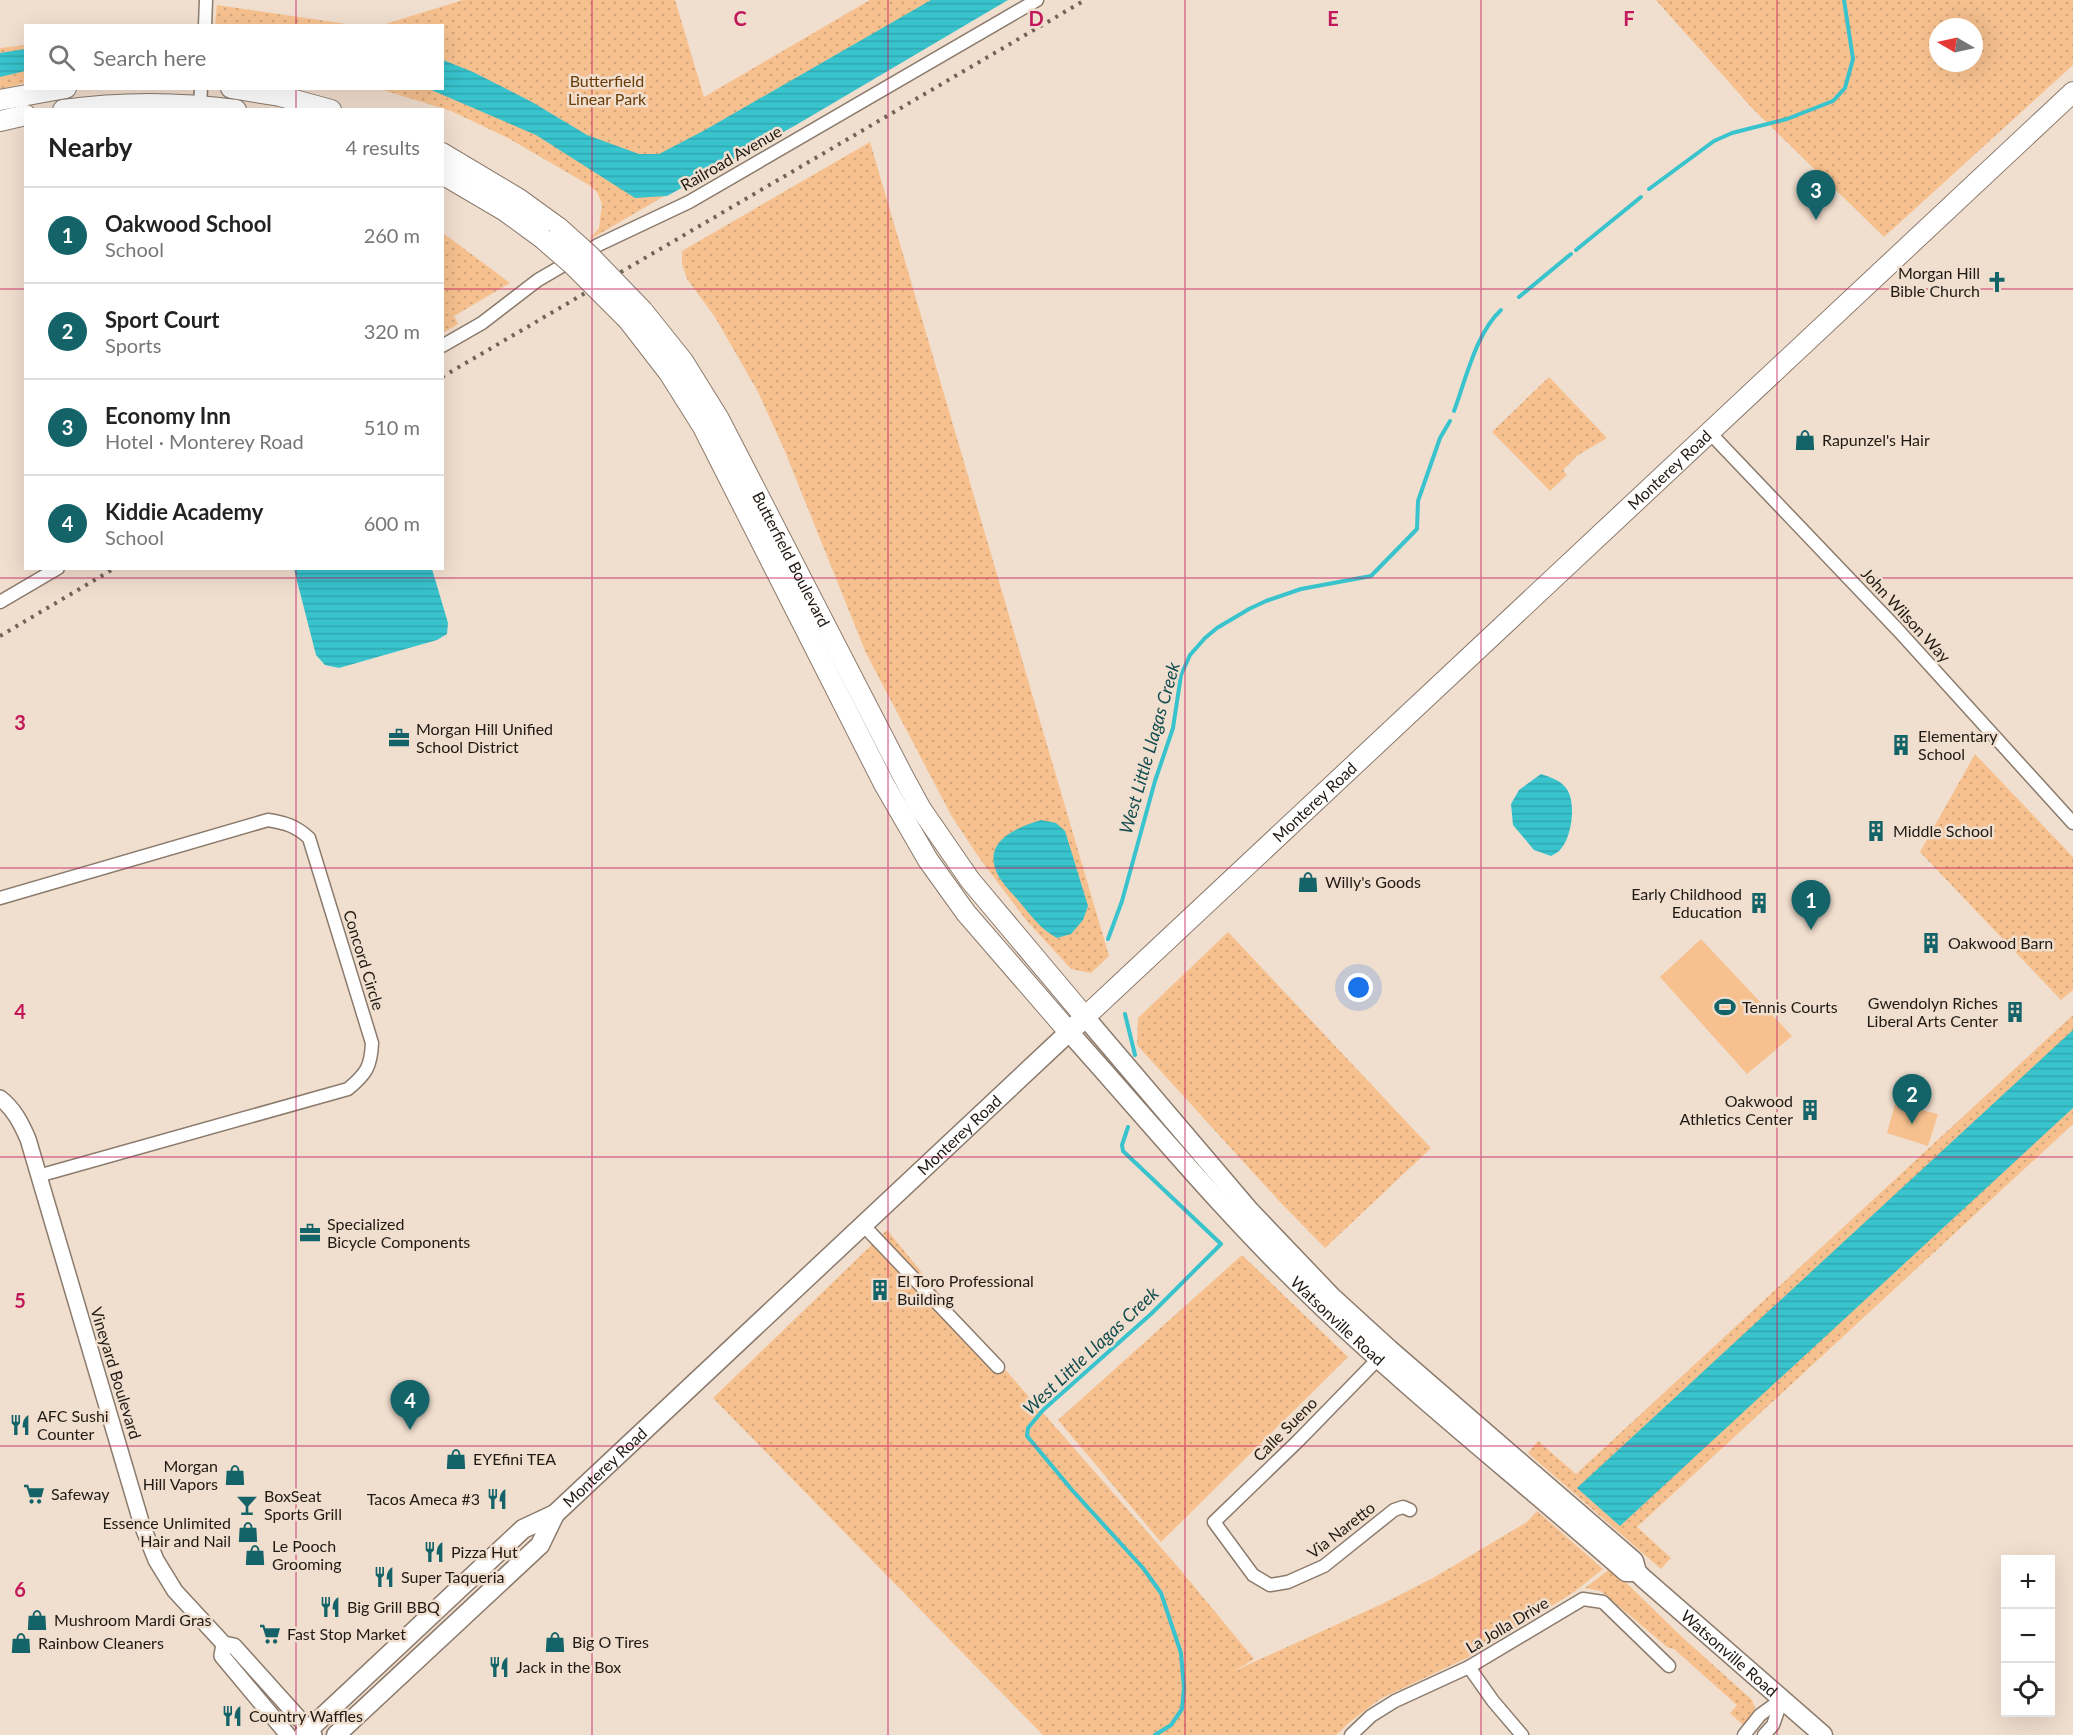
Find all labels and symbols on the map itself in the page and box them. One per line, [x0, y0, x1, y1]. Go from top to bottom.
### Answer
text: C [733, 6, 747, 30]
text: D [1028, 6, 1044, 30]
text: E [1327, 6, 1339, 30]
text: F [1623, 6, 1635, 30]
north arrow [1929, 18, 1983, 72]
park label: Butterfield Linear Park [568, 71, 647, 108]
street label: Railroad Avenue [677, 121, 785, 194]
pin: 3 [1796, 170, 1836, 220]
place label: Morgan Hill Bible Church [1890, 263, 1980, 300]
church icon: Morgan Hill Bible Church [1985, 270, 2009, 294]
street label: Monterey Road [1623, 426, 1715, 513]
shop icon: Rapunzel's Hair [1793, 428, 1817, 452]
place label: Rapunzel's Hair [1822, 430, 1930, 449]
street label: Butterfield Boulevard [749, 488, 834, 630]
street label: John Wilson Way [1858, 564, 1955, 666]
water label: West Little Llagas Creek [1114, 659, 1184, 836]
text: 3 [14, 710, 26, 734]
place label: Morgan Hill Unified School District [416, 719, 553, 756]
office icon: Morgan Hill Unified School District [387, 726, 411, 750]
place label: Elementary School [1918, 726, 1998, 763]
building icon: Elementary School [1889, 733, 1913, 757]
street label: Monterey Road [1268, 758, 1360, 845]
building icon: Middle School [1864, 819, 1888, 843]
place label: Middle School [1893, 821, 1993, 840]
shop icon: Willy's Goods [1296, 870, 1320, 894]
place label: Willy's Goods [1325, 872, 1421, 891]
pin: 1 [1792, 880, 1830, 930]
place label: Early Childhood Education [1631, 884, 1742, 921]
building icon: Early Childhood Education [1747, 891, 1771, 915]
street label: Concord Circle [340, 908, 389, 1012]
building icon: Oakwood Barn [1919, 931, 1943, 955]
place label: Oakwood Barn [1948, 933, 2053, 952]
your location [1344, 973, 1373, 1002]
place label: Gwendolyn Riches Liberal Arts Center [1866, 993, 1998, 1030]
sports icon: Tennis Courts [1713, 995, 1737, 1019]
place label: Tennis Courts [1742, 997, 1838, 1016]
text: 4 [14, 999, 26, 1023]
building icon: Gwendolyn Riches Liberal Arts Center [2003, 1000, 2027, 1024]
pin: 2 [1892, 1074, 1932, 1124]
street label: Monterey Road [913, 1091, 1005, 1178]
place label: Oakwood Athletics Center [1680, 1091, 1793, 1128]
building icon: Oakwood Athletics Center [1798, 1098, 1822, 1122]
place label: Specialized Bicycle Components [327, 1214, 470, 1251]
office icon: Specialized Bicycle Components [298, 1221, 322, 1245]
place label: El Toro Professional Building [897, 1271, 1034, 1308]
street label: Watsonville Road [1287, 1272, 1389, 1369]
building icon: El Toro Professional Building [868, 1278, 892, 1302]
water label: West Little Llagas Creek [1018, 1281, 1163, 1419]
text: 5 [14, 1288, 26, 1312]
street label: Vineyard Boulevard [87, 1304, 146, 1441]
pin: 4 [390, 1380, 430, 1430]
street label: Calle Sueno [1249, 1393, 1321, 1465]
place label: AFC Sushi Counter [37, 1406, 109, 1443]
restaurant icon: AFC Sushi Counter [8, 1413, 32, 1437]
street label: Monterey Road [559, 1423, 650, 1511]
shop icon: EYEfini TEA [444, 1447, 468, 1471]
place label: EYEfini TEA [473, 1449, 556, 1468]
place label: Morgan Hill Vapors [143, 1456, 218, 1493]
shop icon: Morgan Hill Vapors [223, 1463, 247, 1487]
supermarket icon: Safeway [22, 1482, 46, 1506]
place label: Safeway [51, 1484, 110, 1503]
place label: BoxSeat Sports Grill [264, 1486, 342, 1523]
restaurant icon: Tacos Ameca #3 [485, 1487, 509, 1511]
place label: Tacos Ameca #3 [367, 1489, 480, 1508]
bar icon: BoxSeat Sports Grill [235, 1493, 259, 1517]
street label: Via Naretto [1303, 1497, 1378, 1562]
place label: Essence Unlimited Hair and Nail [102, 1513, 231, 1550]
shop icon: Essence Unlimited Hair and Nail [236, 1520, 260, 1544]
place label: Le Pooch Grooming [272, 1536, 341, 1573]
restaurant icon: Pizza Hut [422, 1540, 446, 1564]
place label: Pizza Hut [451, 1542, 518, 1561]
shop icon: Le Pooch Grooming [243, 1543, 267, 1567]
restaurant icon: Super Taqueria [372, 1565, 396, 1589]
place label: Super Taqueria [401, 1567, 504, 1586]
text: 6 [14, 1577, 26, 1601]
street label: La Jolla Drive [1462, 1592, 1552, 1657]
restaurant icon: Big Grill BBQ [318, 1595, 342, 1619]
place label: Big Grill BBQ [347, 1597, 440, 1616]
street label: Watsonville Road [1677, 1606, 1782, 1700]
shop icon: Mushroom Mardi Gras [25, 1608, 49, 1632]
place label: Mushroom Mardi Gras [54, 1610, 212, 1629]
supermarket icon: Fast Stop Market [258, 1622, 282, 1646]
place label: Fast Stop Market [287, 1624, 406, 1643]
shop icon: Big O Tires [543, 1630, 567, 1654]
shop icon: Rainbow Cleaners [9, 1631, 33, 1655]
place label: Big O Tires [572, 1632, 649, 1651]
place label: Rainbow Cleaners [38, 1633, 164, 1652]
restaurant icon: Jack in the Box [487, 1655, 511, 1679]
place label: Jack in the Box [516, 1657, 621, 1676]
restaurant icon: Country Waffles [220, 1704, 244, 1728]
place label: Country Waffles [249, 1706, 363, 1725]

